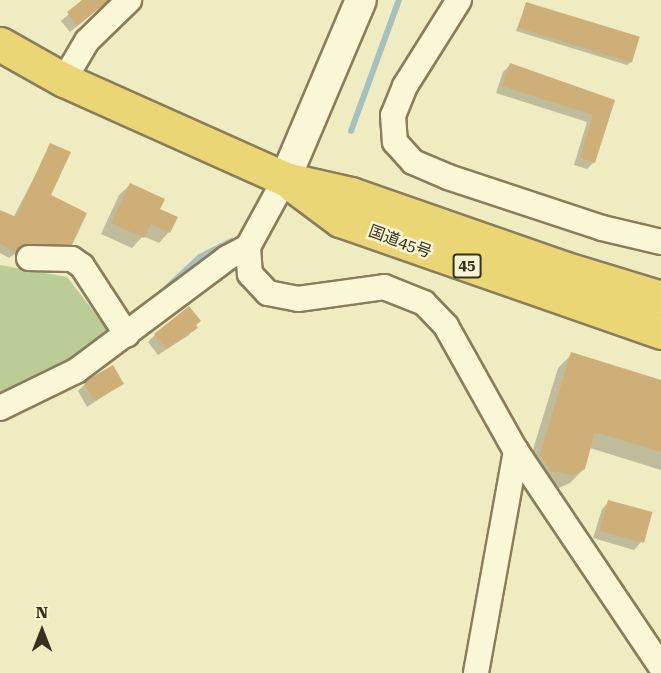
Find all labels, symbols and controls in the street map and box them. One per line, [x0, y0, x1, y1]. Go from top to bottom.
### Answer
street label: 国道45号 [366, 222, 434, 262]
road number: 45 [452, 254, 482, 278]
north arrow [12, 601, 72, 661]
text: N [36, 603, 48, 622]

